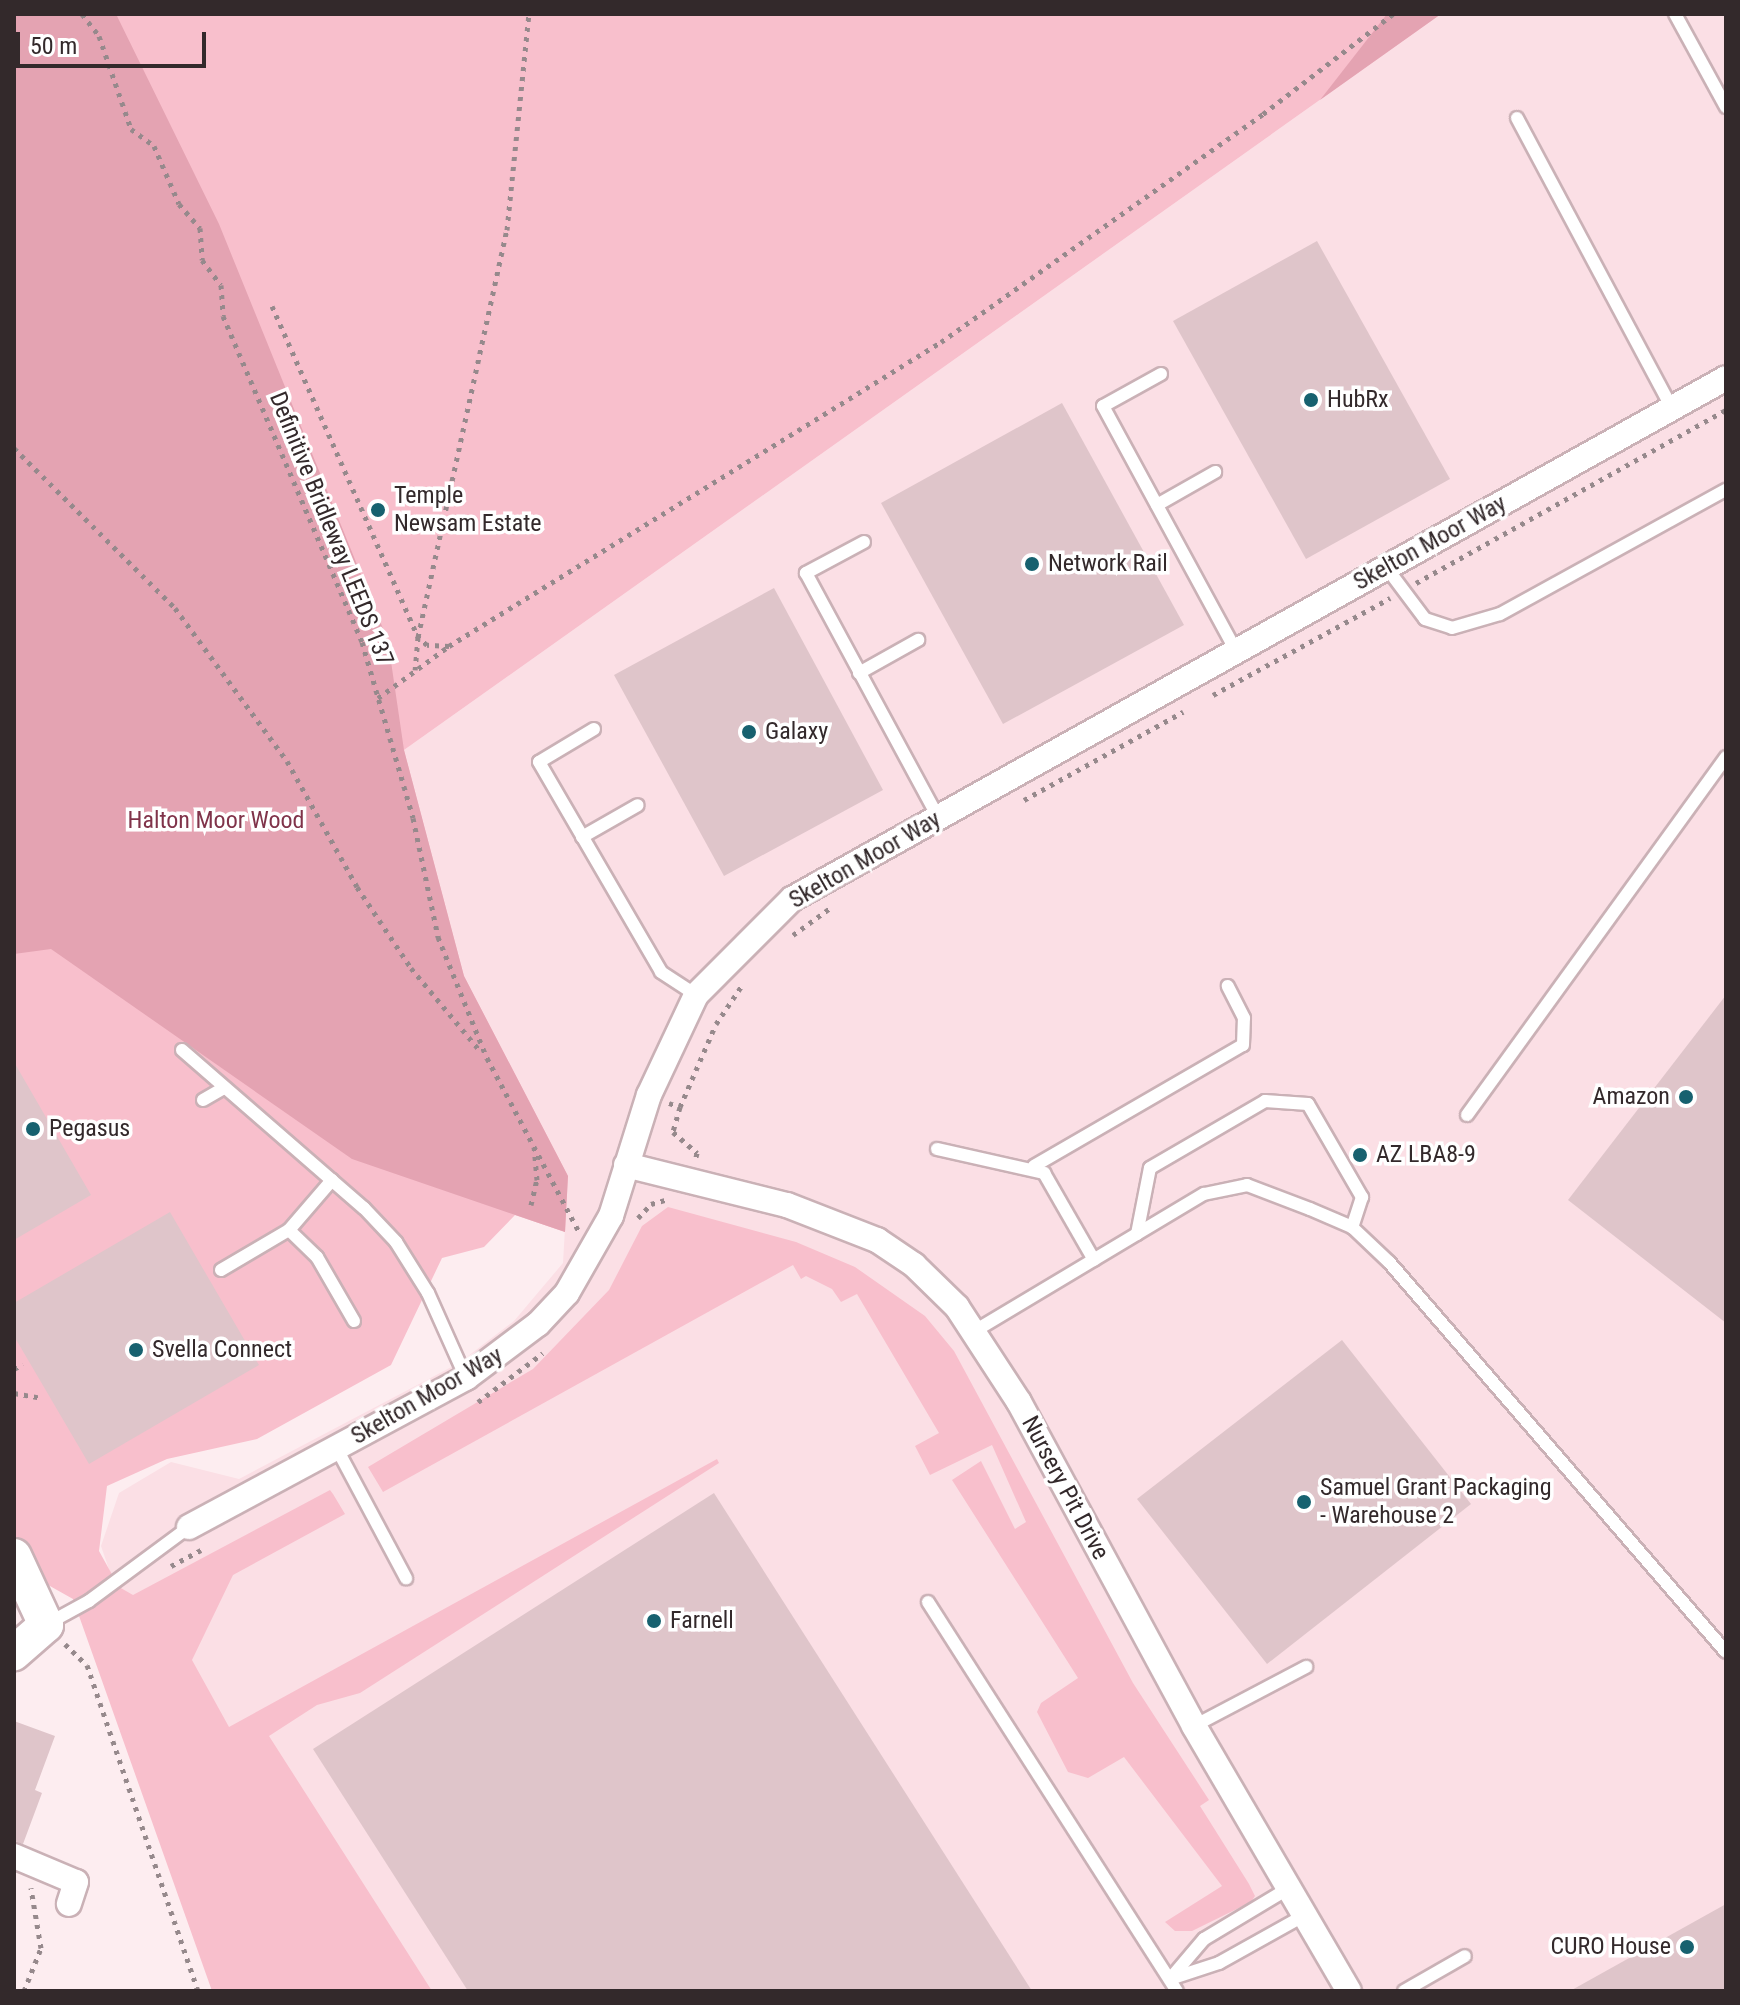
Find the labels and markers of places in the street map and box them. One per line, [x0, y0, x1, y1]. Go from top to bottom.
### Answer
place label: HubRx [1327, 386, 1389, 414]
marker: HubRx [1302, 391, 1320, 409]
place label: Temple Newsam Estate [394, 482, 542, 538]
marker: Temple Newsam Estate [369, 501, 387, 519]
place label: Network Rail [1048, 550, 1168, 578]
marker: Network Rail [1023, 555, 1041, 573]
place label: Galaxy [765, 718, 828, 746]
marker: Galaxy [740, 723, 758, 741]
place label: Amazon [1593, 1083, 1670, 1111]
marker: Amazon [1677, 1088, 1695, 1106]
place label: Pegasus [49, 1115, 130, 1143]
marker: Pegasus [24, 1120, 42, 1138]
place label: AZ LBA8-9 [1376, 1141, 1476, 1169]
marker: AZ LBA8-9 [1351, 1146, 1369, 1164]
place label: Svella Connect [152, 1336, 292, 1364]
marker: Svella Connect [127, 1341, 145, 1359]
place label: Samuel Grant Packaging - Warehouse 2 [1320, 1474, 1552, 1530]
marker: Samuel Grant Packaging - Warehouse 2 [1295, 1493, 1313, 1511]
place label: Farnell [670, 1607, 734, 1635]
marker: Farnell [645, 1612, 663, 1630]
place label: CURO House [1551, 1933, 1671, 1961]
marker: CURO House [1678, 1938, 1696, 1956]

